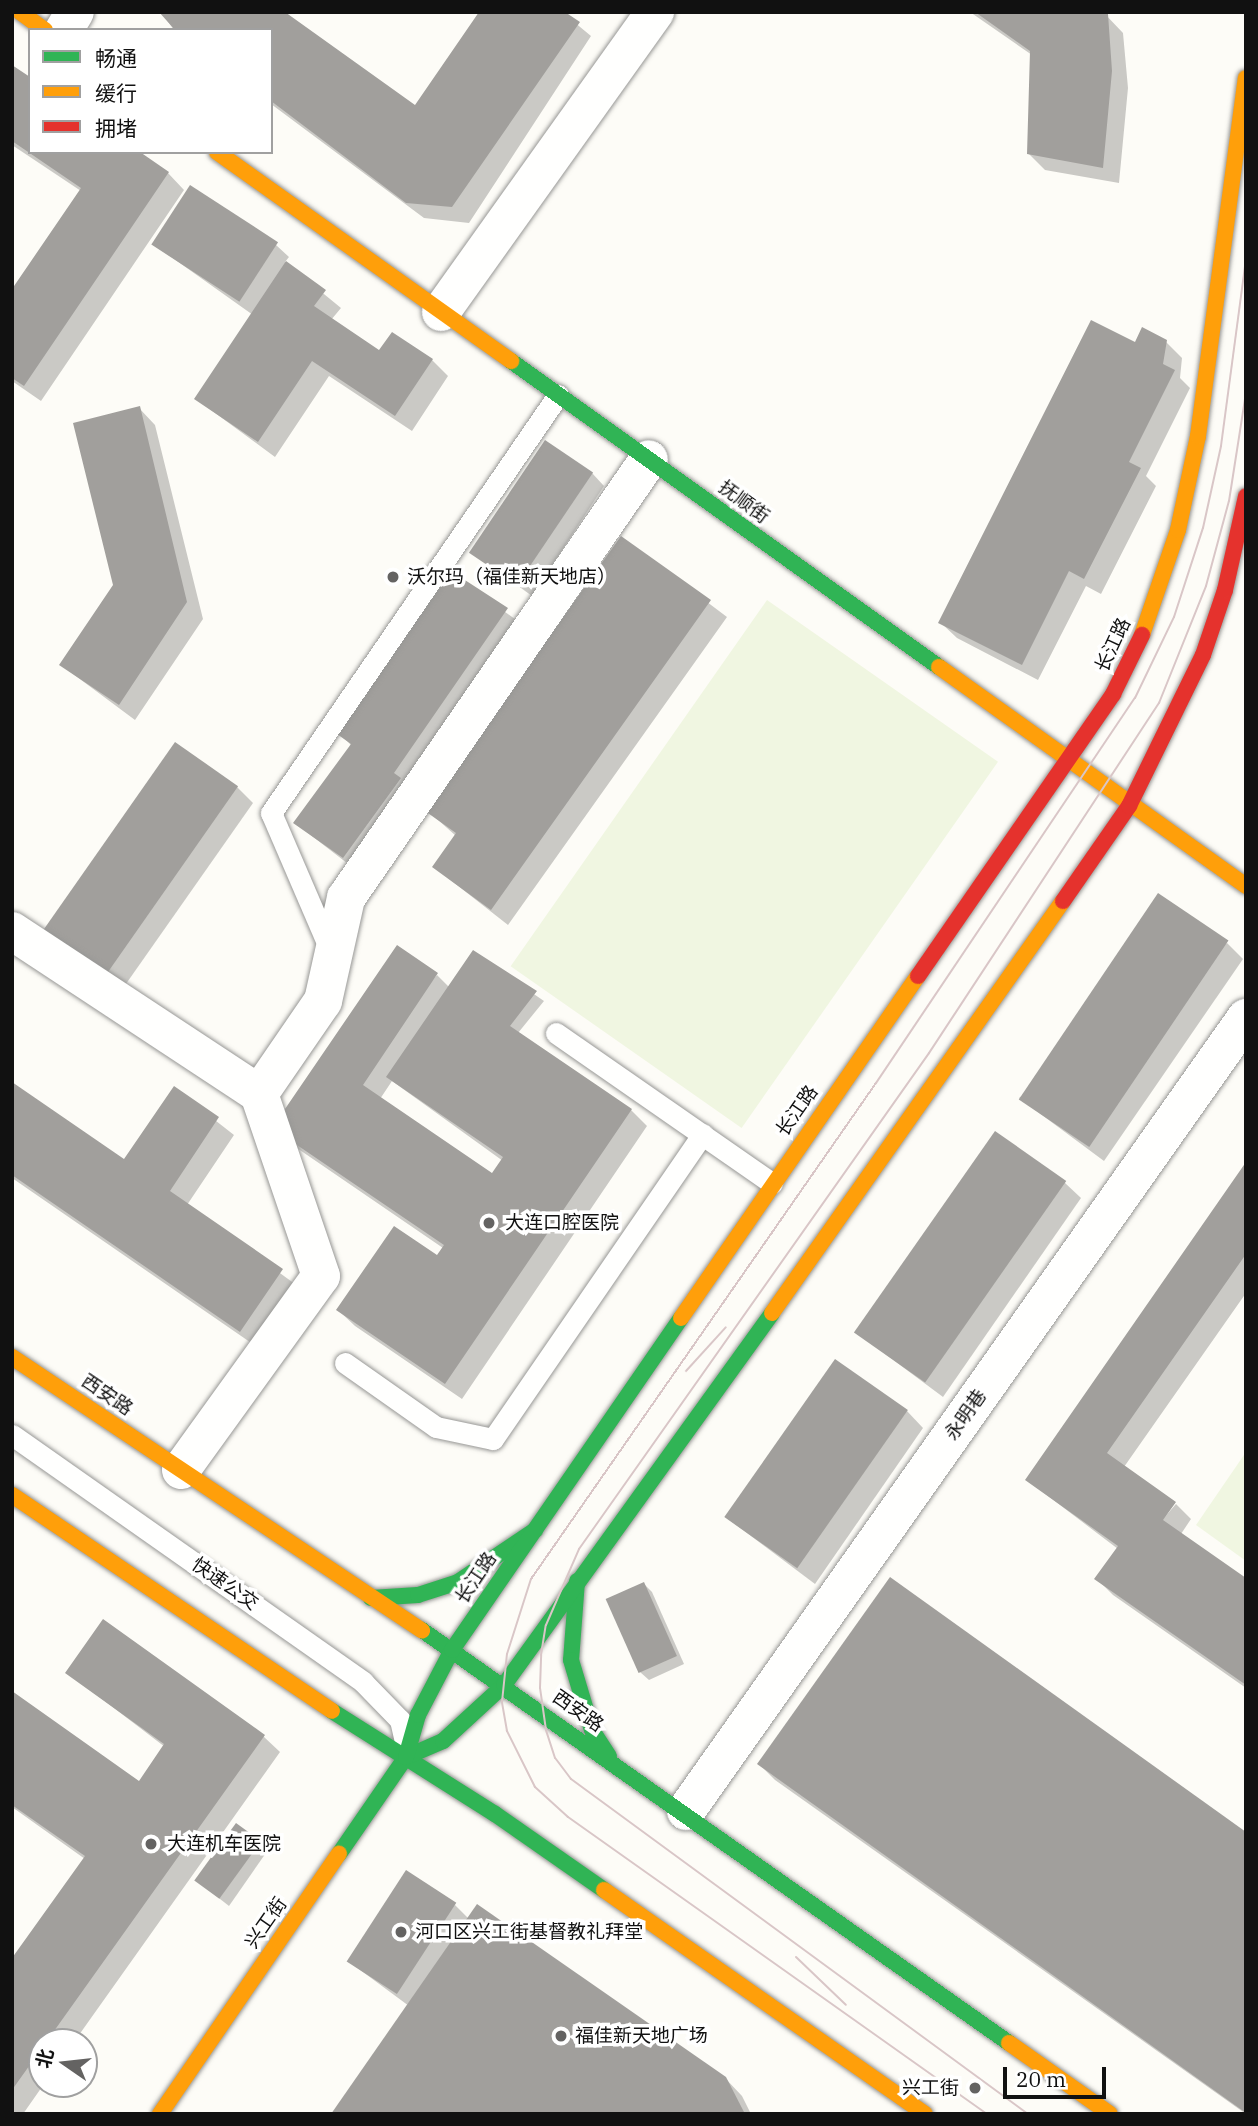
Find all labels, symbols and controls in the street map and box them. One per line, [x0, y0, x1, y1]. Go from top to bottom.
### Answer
legend [28, 28, 273, 154]
text: 畅通 [95, 44, 137, 72]
text: 缓行 [95, 79, 137, 107]
text: 拥堵 [95, 114, 137, 142]
street label: 抚顺街 [714, 476, 774, 528]
place label: 沃尔玛（福佳新天地店） [407, 566, 616, 588]
marker: 沃尔玛（福佳新天地店） [385, 569, 401, 585]
street label: 长江路 [1091, 614, 1135, 676]
street label: 长江路 [771, 1081, 823, 1141]
place label: 大连口腔医院 [505, 1212, 619, 1234]
marker: 大连口腔医院 [479, 1213, 499, 1233]
street label: 西安路 [77, 1370, 137, 1420]
street label: 永明巷 [940, 1385, 992, 1445]
street label: 长江路 [451, 1548, 501, 1608]
street label: 快速公交 [187, 1553, 263, 1615]
street label: 西安路 [548, 1685, 608, 1737]
place label: 大连机车医院 [167, 1833, 281, 1855]
marker: 大连机车医院 [141, 1834, 161, 1854]
street label: 兴工街 [240, 1893, 292, 1953]
place label: 河口区兴工街基督教礼拜堂 [415, 1921, 643, 1943]
marker: 河口区兴工街基督教礼拜堂 [393, 1924, 409, 1940]
place label: 福佳新天地广场 [575, 2025, 708, 2047]
north arrow [28, 2028, 98, 2098]
marker: 福佳新天地广场 [553, 2028, 569, 2044]
text: 北 [31, 2046, 59, 2071]
scale bar [1006, 2052, 1109, 2096]
text: 20 m [1016, 2065, 1066, 2093]
place label: 兴工街 [902, 2077, 959, 2099]
marker: 兴工街 [965, 2078, 985, 2098]

